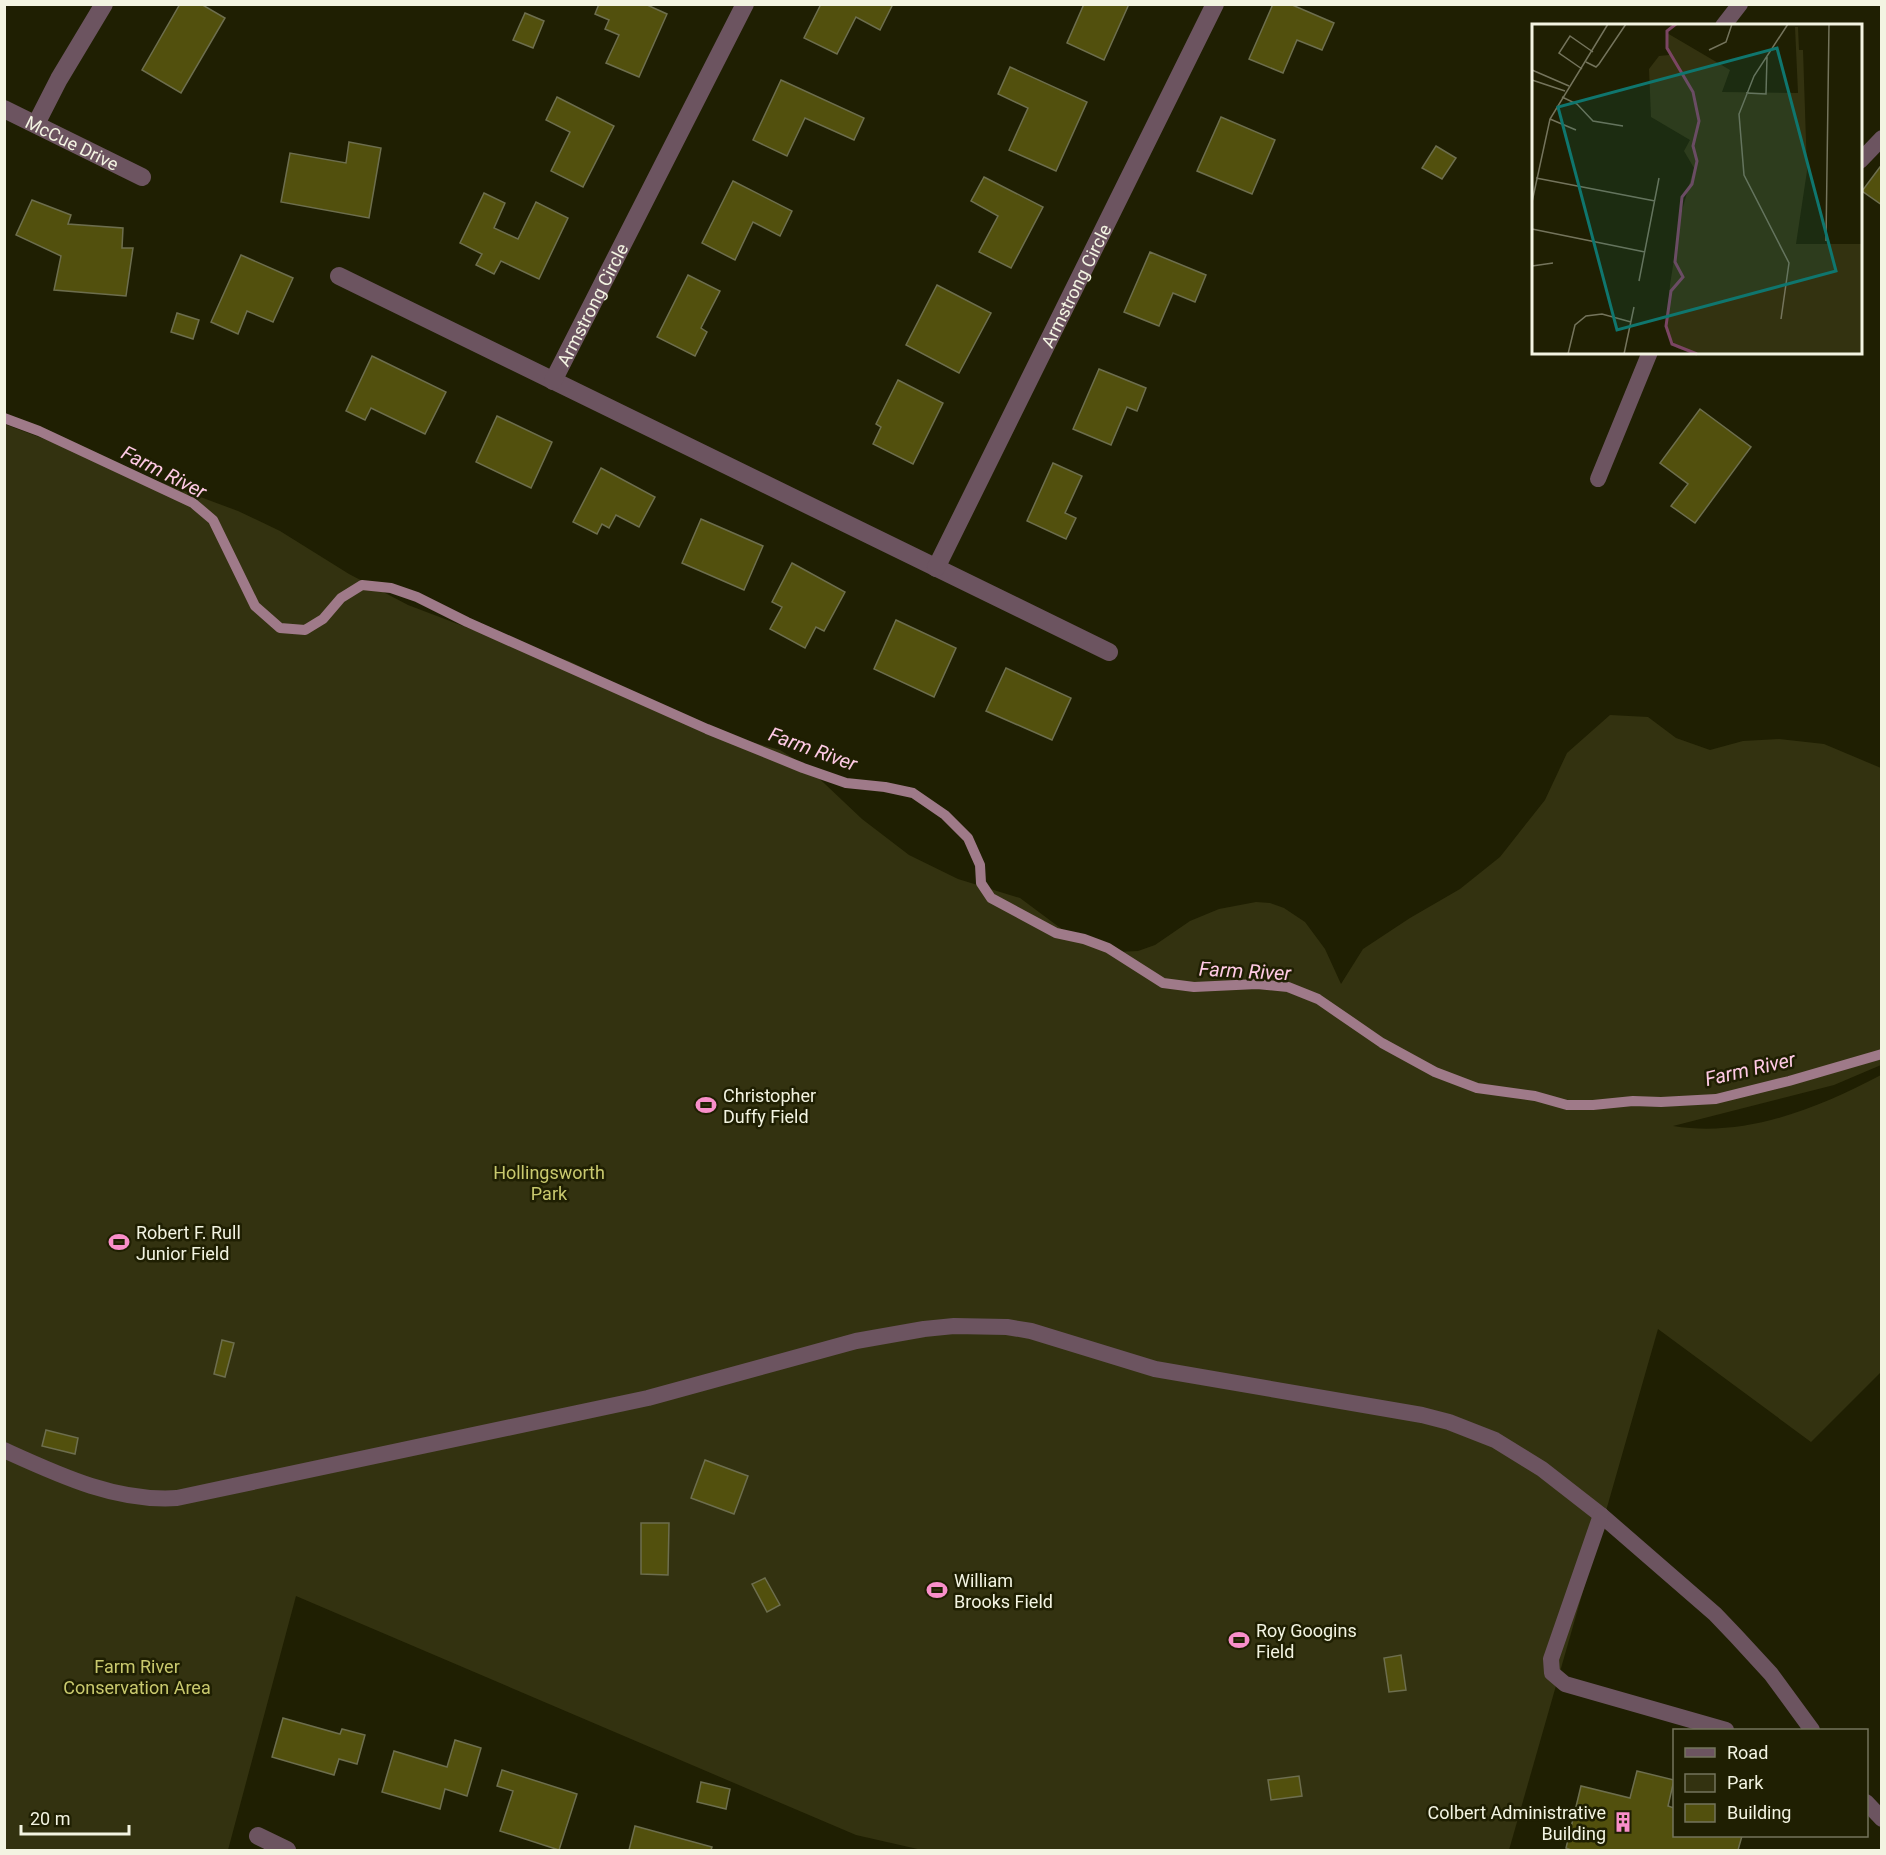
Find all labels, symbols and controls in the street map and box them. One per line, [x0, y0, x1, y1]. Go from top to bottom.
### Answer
inset map [1532, 24, 1862, 354]
street label: McCue Drive [22, 111, 122, 174]
street label: Armstrong Circle [1036, 221, 1115, 351]
street label: Armstrong Circle [552, 239, 632, 369]
water label: Farm River [117, 440, 212, 504]
water label: Farm River [766, 722, 862, 777]
water label: Farm River [1198, 957, 1293, 985]
water label: Farm River [1702, 1047, 1799, 1091]
place label: Christopher Duffy Field [723, 1085, 816, 1127]
sports icon: Christopher Duffy Field [694, 1093, 718, 1117]
park label: Hollingsworth Park [493, 1162, 605, 1204]
place label: Robert F. Rull Junior Field [136, 1222, 241, 1264]
sports icon: Robert F. Rull Junior Field [107, 1230, 131, 1254]
place label: William Brooks Field [954, 1570, 1053, 1612]
sports icon: William Brooks Field [925, 1578, 949, 1602]
place label: Roy Googins Field [1256, 1620, 1357, 1662]
sports icon: Roy Googins Field [1227, 1628, 1251, 1652]
park label: Farm River Conservation Area [63, 1656, 211, 1698]
legend [1673, 1729, 1868, 1837]
text: Road [1727, 1742, 1768, 1763]
text: Park [1727, 1772, 1764, 1793]
scale bar [21, 1798, 129, 1836]
place label: Colbert Administrative Building [1428, 1802, 1606, 1844]
text: Building [1727, 1802, 1791, 1823]
text: 20 m [30, 1808, 70, 1829]
building icon: Colbert Administrative Building [1611, 1810, 1635, 1834]

